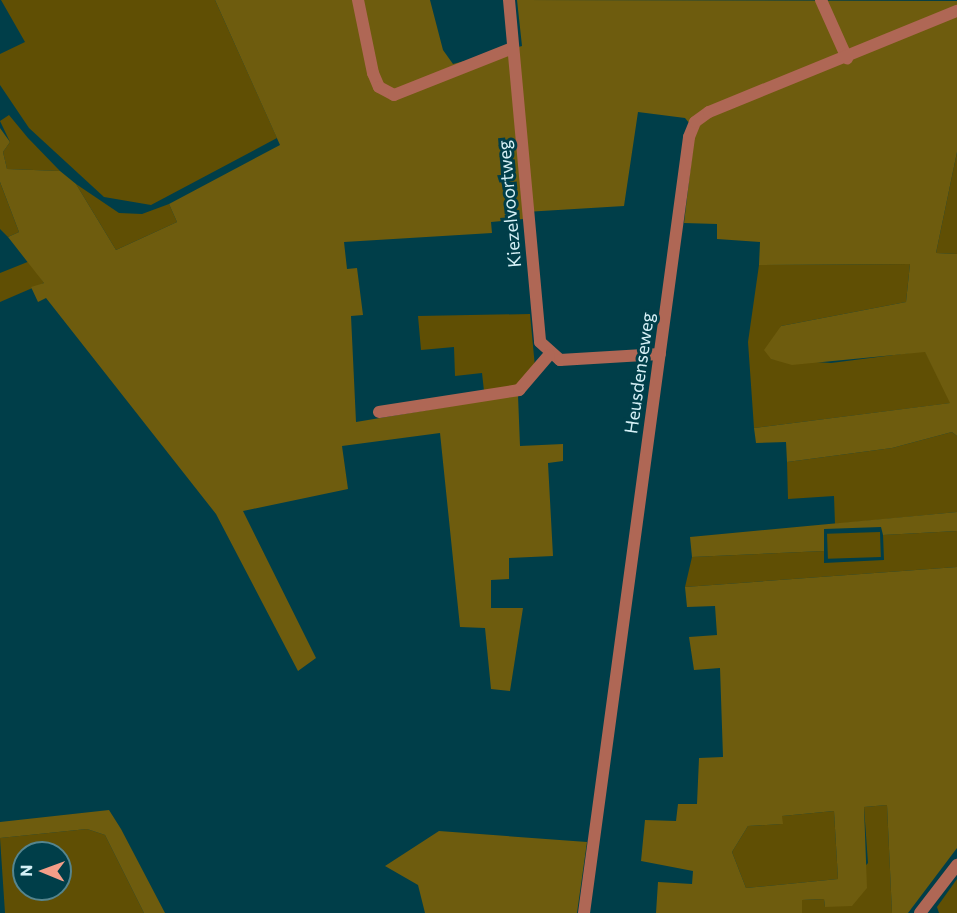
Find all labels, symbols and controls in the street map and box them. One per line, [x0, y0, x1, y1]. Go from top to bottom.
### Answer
street label: Kiezelvoortweg [493, 140, 525, 268]
street label: Heusdenseweg [620, 311, 658, 435]
north arrow [12, 841, 72, 901]
text: N [16, 865, 35, 877]

